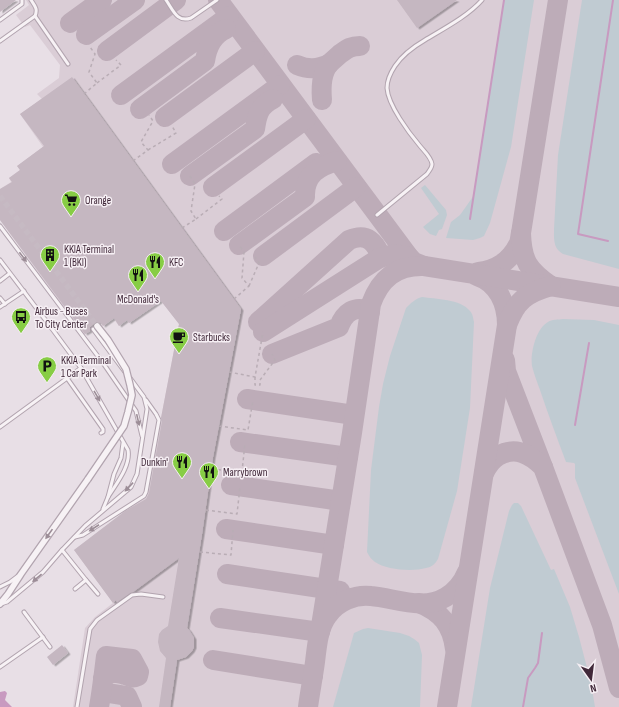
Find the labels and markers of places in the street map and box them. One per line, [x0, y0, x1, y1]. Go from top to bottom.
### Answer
supermarket icon: Orange [60, 189, 82, 217]
place label: Orange [85, 194, 111, 207]
place label: KKIA Terminal 1 (BKI) [64, 243, 114, 269]
building icon: KKIA Terminal 1 (BKI) [39, 244, 61, 272]
restaurant icon: KFC [144, 251, 166, 279]
place label: KFC [169, 256, 183, 269]
restaurant icon: McDonald's [127, 264, 149, 292]
place label: McDonald's [117, 293, 159, 306]
place label: Airbus - Buses To City Center [34, 305, 87, 331]
bus stop icon: Airbus - Buses To City Center [10, 306, 32, 334]
cafe icon: Starbucks [168, 326, 190, 354]
place label: Starbucks [193, 331, 230, 344]
place label: KKIA Terminal 1 Car Park [61, 354, 111, 380]
parking icon: KKIA Terminal 1 Car Park [36, 355, 58, 383]
restaurant icon: Dunkin' [171, 451, 193, 479]
place label: Dunkin' [141, 456, 168, 469]
restaurant icon: Marrybrown [198, 461, 220, 489]
place label: Marrybrown [223, 466, 268, 479]

